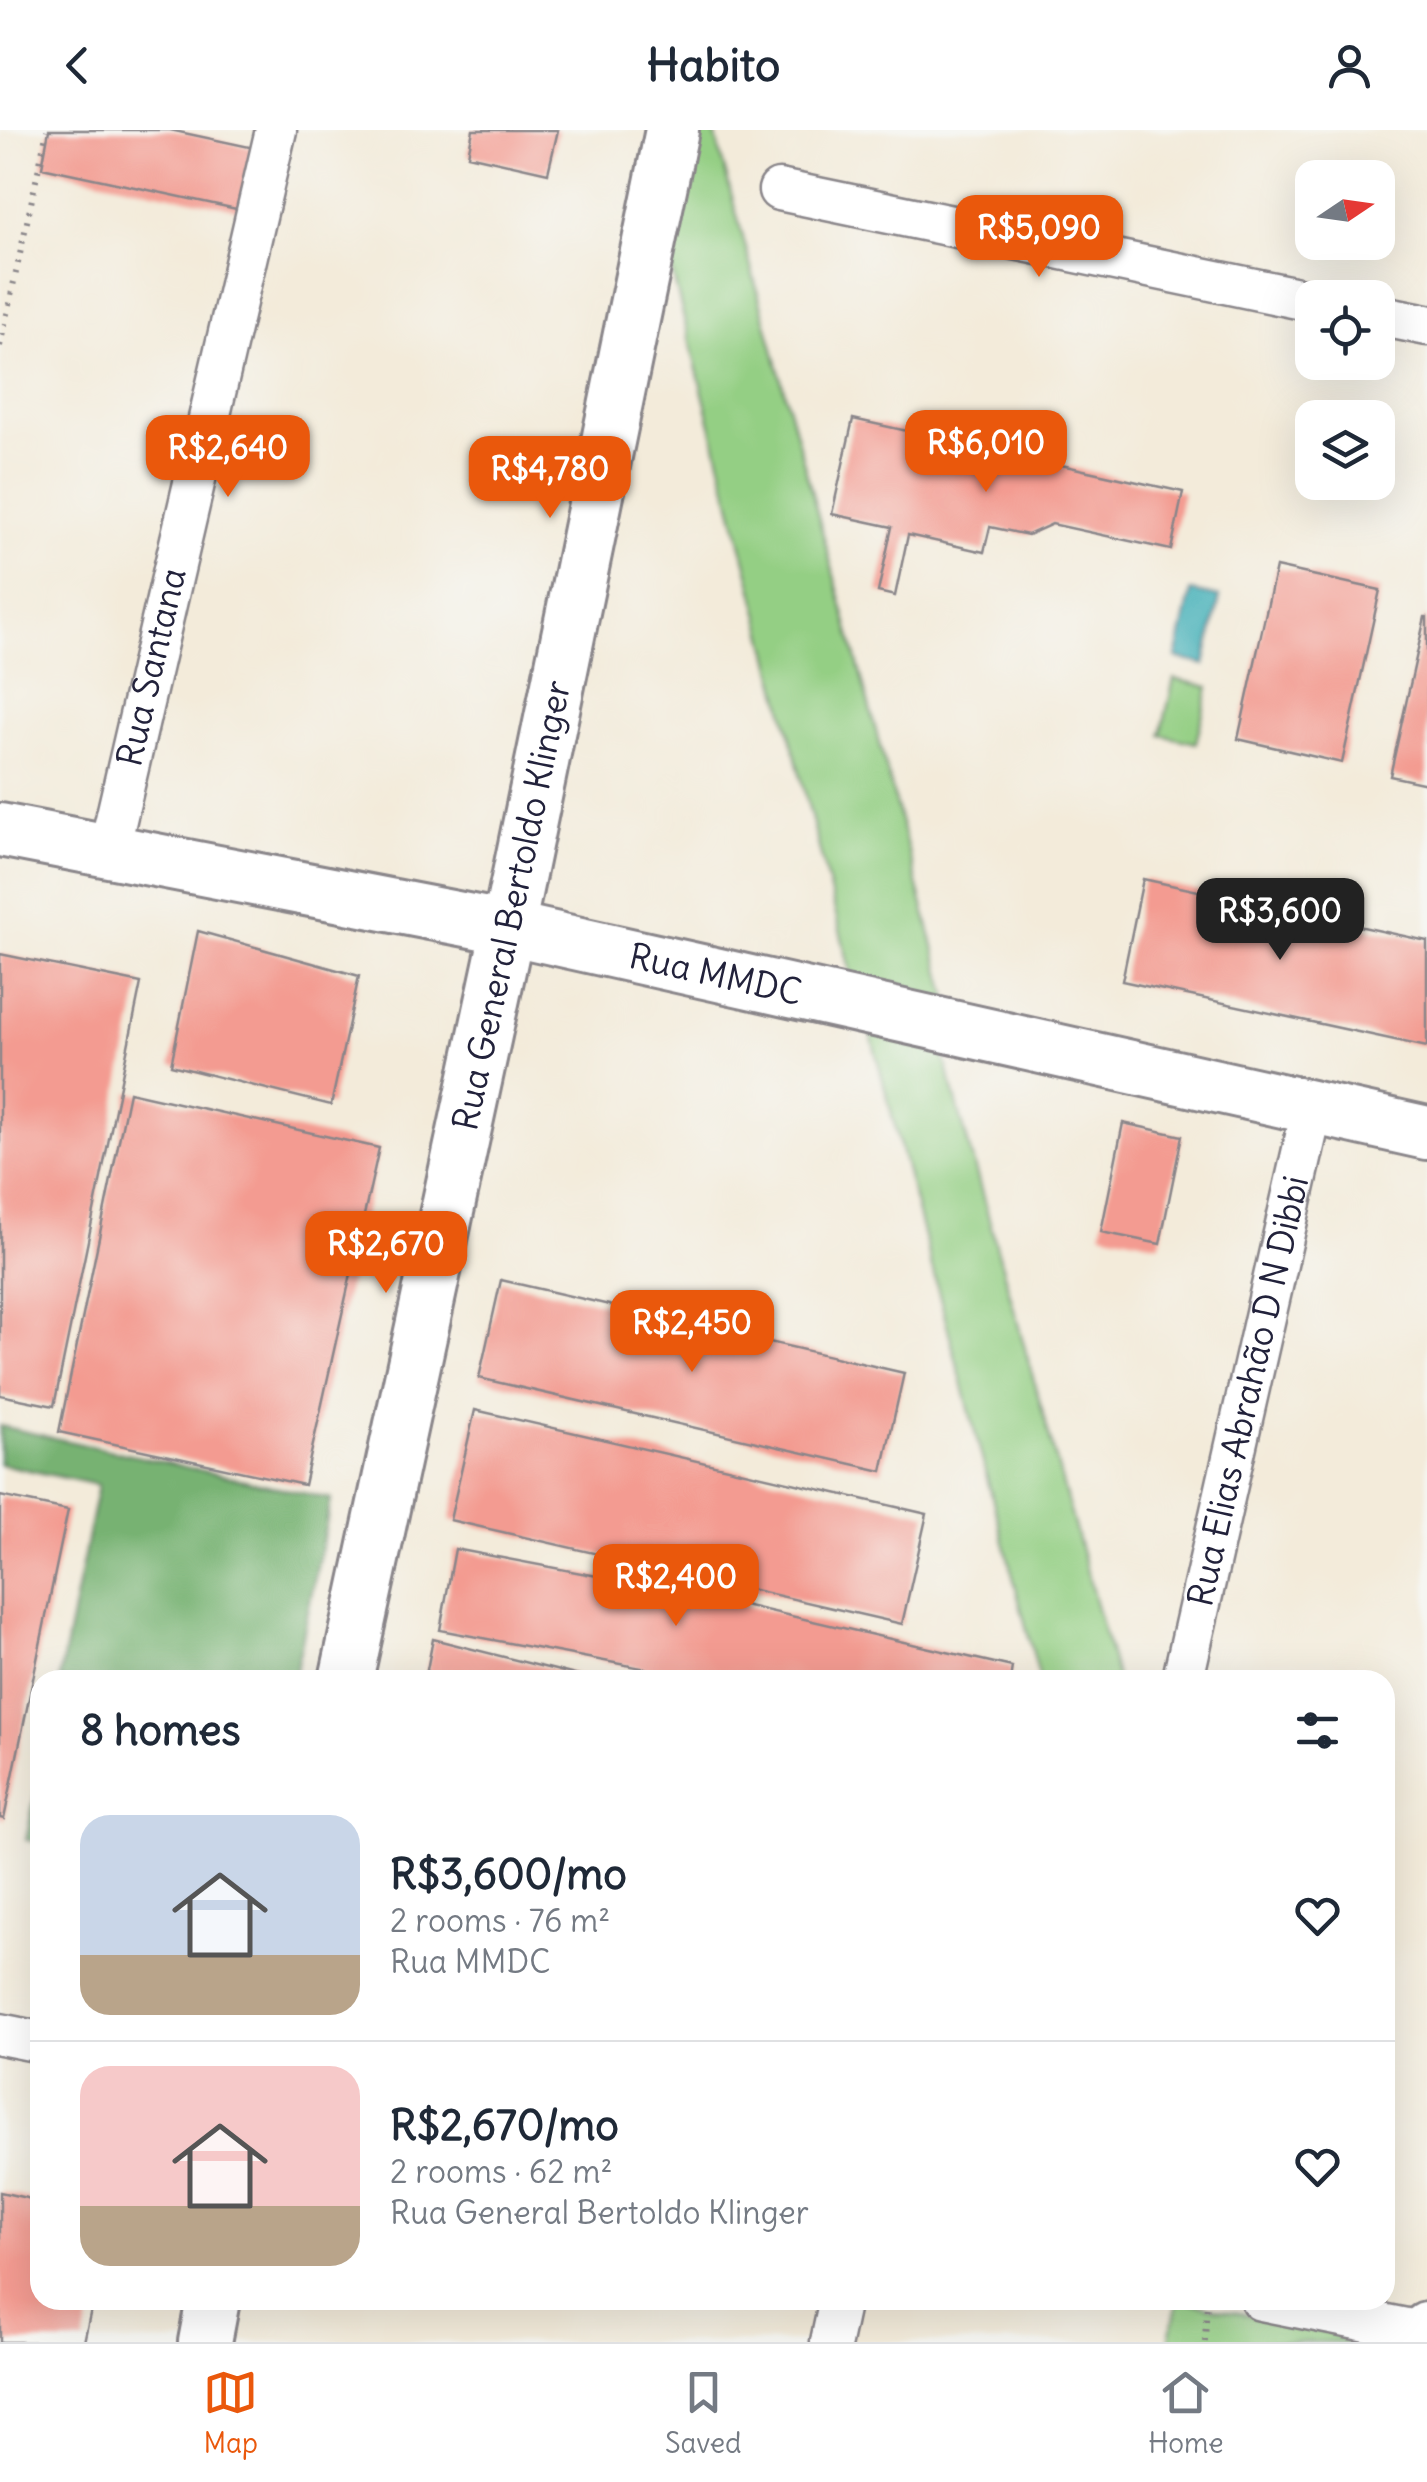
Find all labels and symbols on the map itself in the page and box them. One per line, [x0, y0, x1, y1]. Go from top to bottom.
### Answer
north arrow [1295, 160, 1395, 260]
pin: R$5,090 [947, 195, 1131, 280]
pin: R$6,010 [894, 410, 1078, 495]
pin: R$2,640 [136, 415, 320, 500]
pin: R$4,780 [458, 436, 642, 521]
street label: Rua Santana [106, 563, 195, 770]
street label: Rua General Bertoldo Klinger [442, 677, 579, 1134]
pin: R$3,600 [1188, 878, 1372, 963]
street label: Rua MMDC [625, 933, 806, 1014]
street label: Rua Elias Abrahão D N Dibbi [1177, 1172, 1317, 1610]
pin: R$2,670 [294, 1211, 478, 1296]
pin: R$2,450 [600, 1290, 784, 1375]
pin: R$2,400 [584, 1544, 768, 1629]

